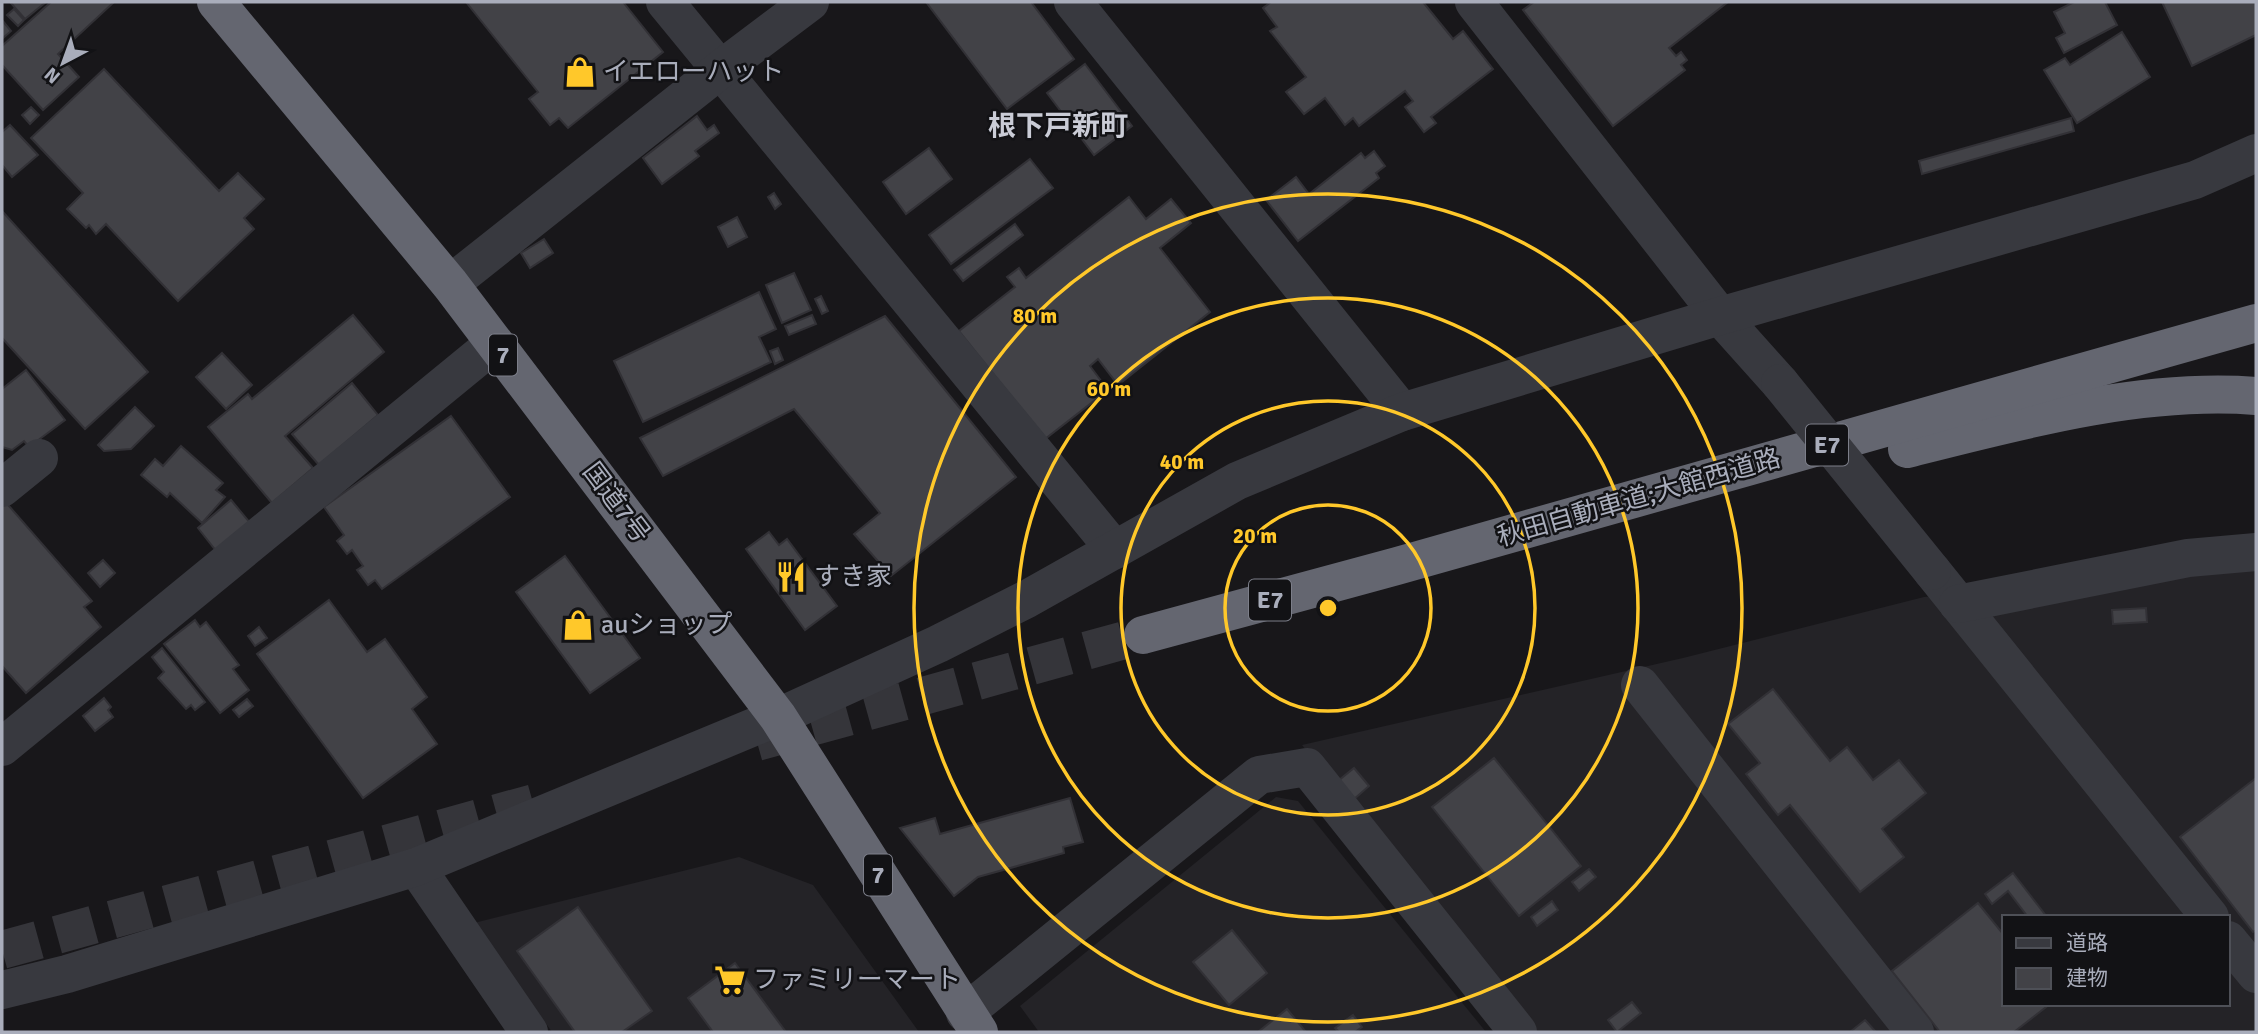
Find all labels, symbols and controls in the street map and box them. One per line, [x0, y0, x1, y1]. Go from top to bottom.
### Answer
north arrow [28, 28, 98, 98]
shop icon: イエローハット [563, 55, 597, 89]
place label: イエローハット [603, 56, 784, 88]
text: N [40, 62, 65, 88]
district label: 根下戸新町 [988, 109, 1128, 143]
text: 80 m [1013, 303, 1057, 329]
road number: 7 [489, 334, 517, 376]
text: 60 m [1087, 376, 1131, 402]
road number: E7 [1806, 424, 1848, 466]
street label: 秋田自動車道;大館西道路 [1494, 442, 1784, 554]
text: 40 m [1160, 449, 1204, 475]
street label: 国道7号 [576, 457, 656, 549]
text: 20 m [1233, 523, 1277, 549]
restaurant icon: すき家 [774, 560, 808, 594]
place label: すき家 [814, 561, 892, 593]
road number: E7 [1249, 580, 1291, 620]
centre of rings [1316, 596, 1340, 620]
shop icon: auショップ [561, 608, 595, 642]
place label: auショップ [601, 609, 732, 641]
road number: 7 [864, 854, 892, 896]
legend [2002, 915, 2230, 1006]
text: 道路 [2066, 930, 2108, 956]
supermarket icon: ファミリーマート [713, 963, 747, 997]
place label: ファミリーマート [753, 964, 961, 996]
text: 建物 [2066, 965, 2108, 991]

